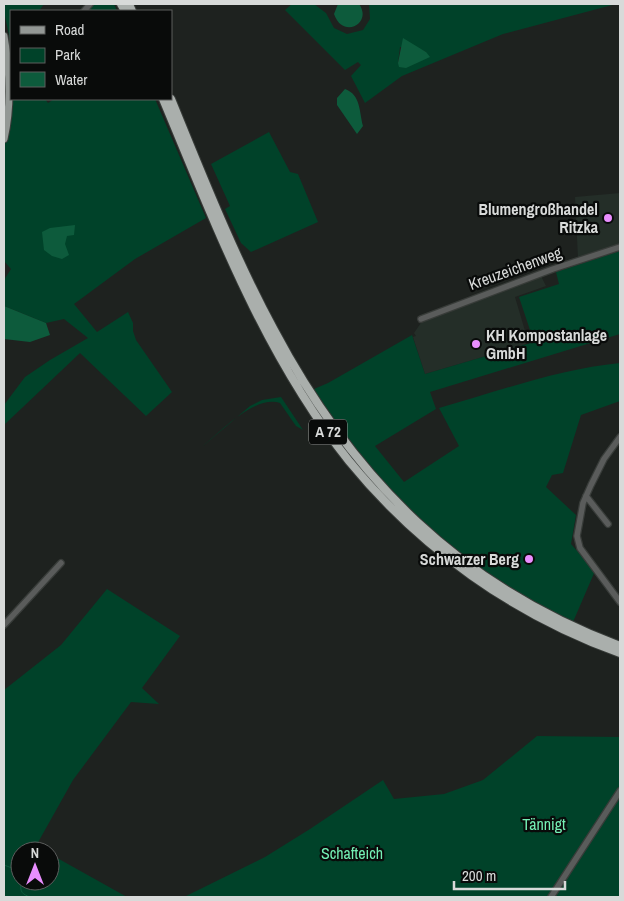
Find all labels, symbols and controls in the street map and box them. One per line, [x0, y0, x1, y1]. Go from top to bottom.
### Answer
legend [10, 10, 172, 100]
text: Road [55, 19, 84, 40]
text: Park [55, 44, 81, 65]
text: Water [55, 69, 87, 90]
place label: Blumengroßhandel Ritzka [478, 198, 599, 238]
marker: Blumengroßhandel Ritzka [602, 212, 614, 224]
street label: Kreuzeichenweg [465, 241, 565, 295]
place label: KH Kompostanlage GmbH [486, 324, 607, 364]
marker: KH Kompostanlage GmbH [470, 338, 482, 350]
road number: A 72 [309, 420, 347, 444]
place label: Schwarzer Berg [420, 548, 519, 570]
marker: Schwarzer Berg [523, 553, 535, 565]
park label: Tännigt [522, 813, 566, 835]
north arrow [10, 841, 60, 891]
park label: Schafteich [321, 842, 383, 864]
text: N [31, 844, 39, 862]
scale bar [454, 858, 565, 890]
text: 200 m [462, 865, 496, 886]

